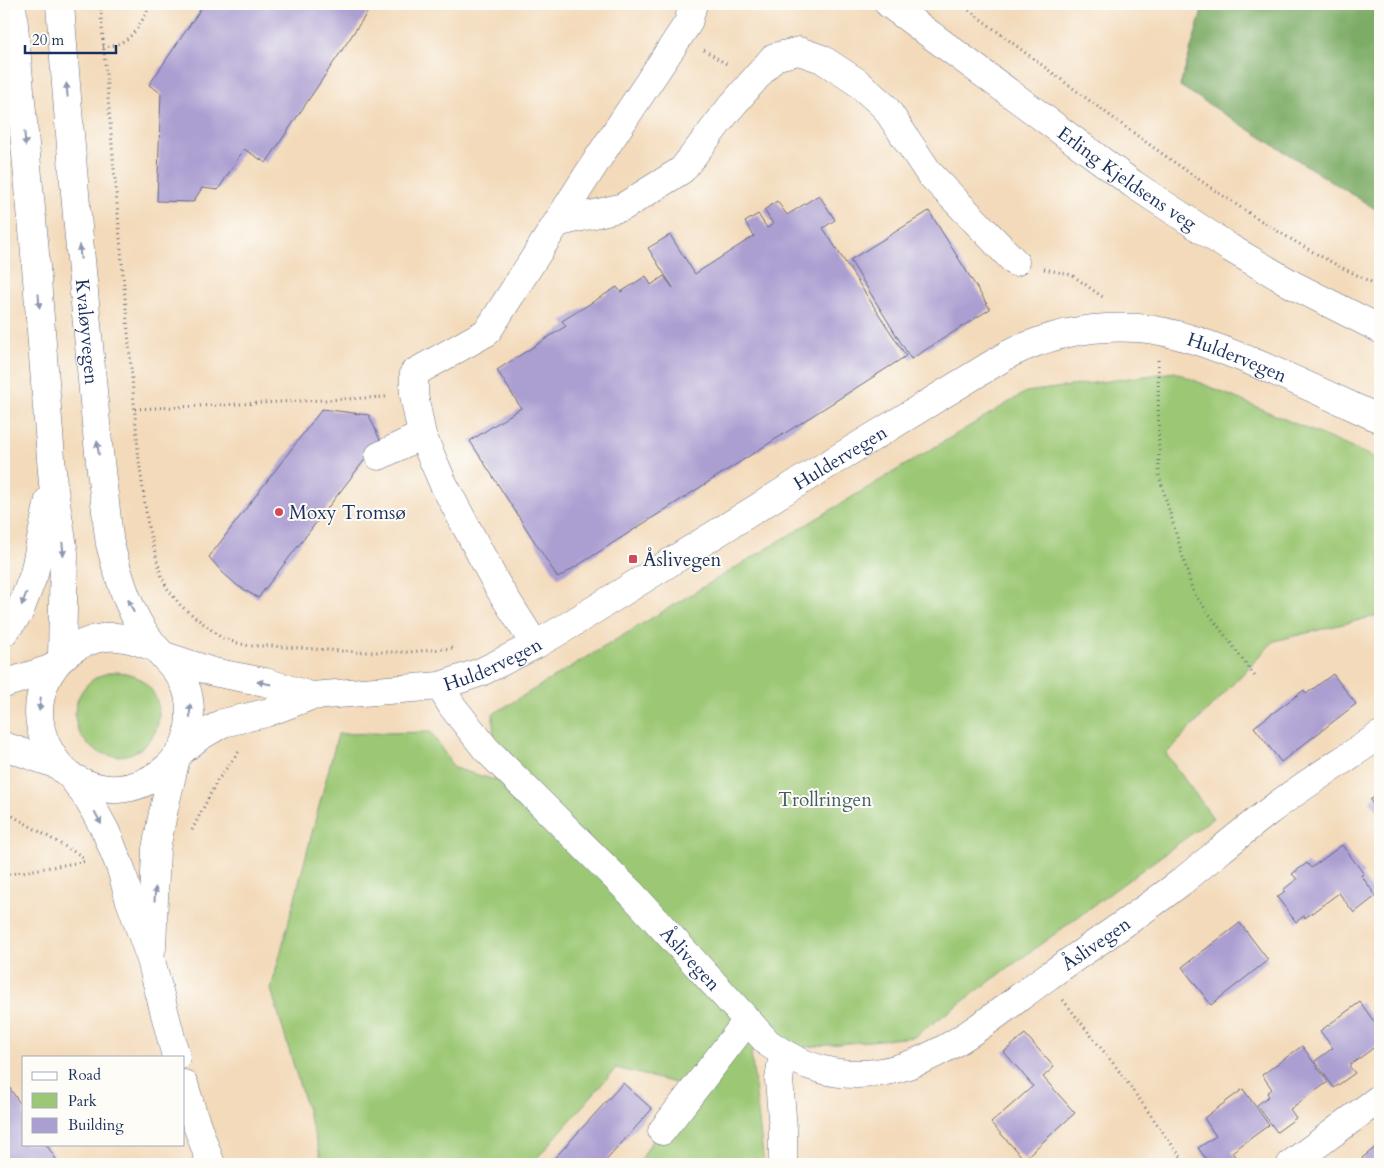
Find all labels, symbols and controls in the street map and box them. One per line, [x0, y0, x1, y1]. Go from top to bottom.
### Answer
scale bar [25, 22, 116, 54]
text: 20 m [32, 30, 64, 50]
one-way arrow [63, 81, 71, 97]
street label: Erling Kjeldsens veg [1052, 121, 1202, 237]
one-way arrow [21, 132, 29, 148]
one-way arrow [76, 243, 84, 259]
street label: Kvaløyvegen [69, 278, 104, 386]
one-way arrow [35, 294, 43, 310]
street label: Huldervegen [1184, 326, 1291, 389]
street label: Huldervegen [789, 419, 892, 497]
one-way arrow [94, 440, 102, 456]
place label: Moxy Tromsø [289, 500, 406, 526]
marker: Moxy Tromsø [273, 506, 285, 518]
one-way arrow [59, 542, 67, 558]
place label: Åslivegen [643, 547, 722, 573]
marker: Åslivegen [627, 553, 639, 565]
one-way arrow [20, 592, 28, 607]
one-way arrow [127, 599, 135, 613]
street label: Huldervegen [440, 632, 547, 698]
one-way arrow [257, 679, 272, 687]
one-way arrow [36, 697, 44, 713]
one-way arrow [186, 703, 194, 719]
park label: Trollringen [778, 787, 872, 813]
one-way arrow [94, 810, 102, 825]
one-way arrow [151, 885, 159, 901]
street label: Åslivegen [1056, 911, 1136, 977]
street label: Åslivegen [654, 921, 726, 997]
legend [22, 1056, 185, 1146]
text: Road [68, 1065, 101, 1085]
text: Park [68, 1091, 97, 1111]
text: Building [68, 1115, 124, 1135]

